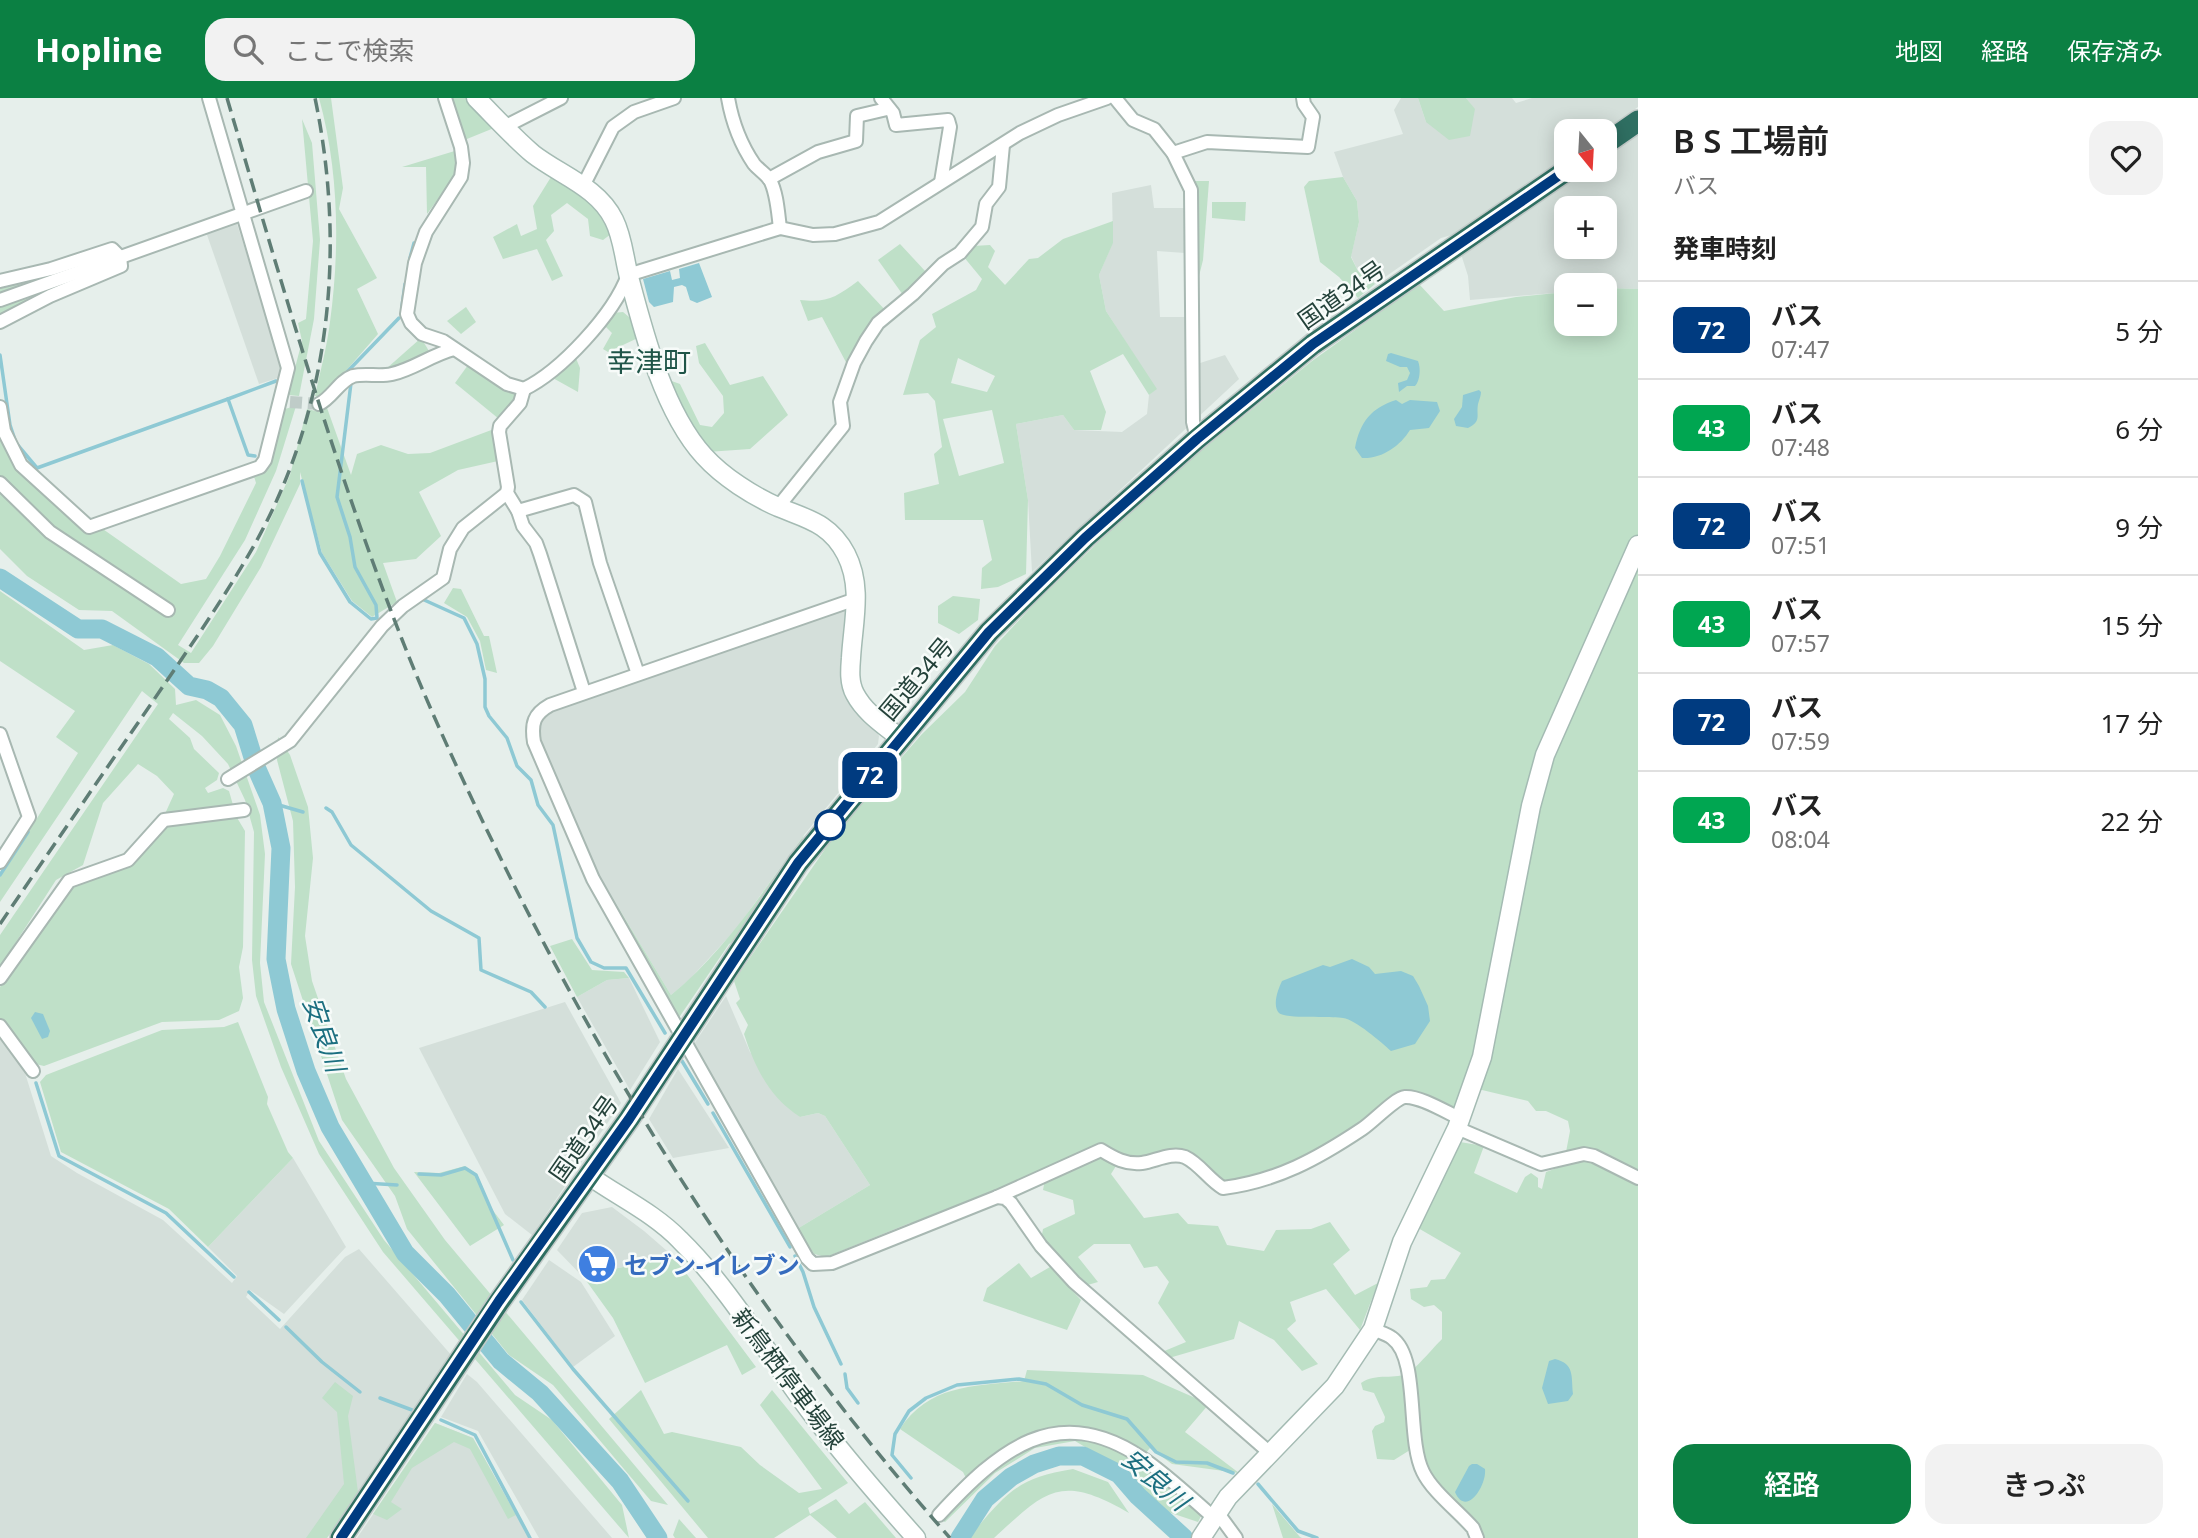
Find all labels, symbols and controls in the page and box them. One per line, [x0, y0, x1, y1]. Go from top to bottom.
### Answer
search box [205, 18, 695, 81]
text: Hopline [35, 27, 163, 72]
icon: search [229, 30, 267, 68]
text: ここで検索 [285, 32, 415, 68]
text: 地図 [1895, 34, 1943, 67]
text: 経路 [1981, 34, 2029, 67]
text: 保存済み [2067, 34, 2163, 67]
text: B S 工場前 [1673, 118, 1829, 163]
north arrow [1554, 119, 1617, 182]
map controls [1554, 119, 1617, 336]
button: heart [2089, 121, 2163, 195]
text: バス [1673, 169, 1719, 201]
button: + [1554, 196, 1617, 259]
text: 発車時刻 [1673, 230, 1777, 266]
street label: 国道34号 [1291, 252, 1391, 336]
button: − [1554, 273, 1617, 336]
text: バス [1771, 297, 1823, 333]
text: 72 [1698, 313, 1725, 346]
text: 5 分 [2115, 313, 2163, 349]
text: 07:47 [1771, 333, 1830, 365]
district label: 幸津町 [607, 342, 691, 380]
text: バス [1771, 395, 1823, 431]
text: 43 [1698, 411, 1725, 444]
text: 6 分 [2115, 411, 2163, 447]
text: 07:48 [1771, 431, 1830, 463]
text: バス [1771, 493, 1823, 529]
text: 72 [1698, 509, 1725, 542]
text: 9 分 [2115, 509, 2163, 545]
text: 07:51 [1771, 529, 1830, 561]
text: バス [1771, 591, 1823, 627]
text: 43 [1698, 607, 1725, 640]
text: 15 分 [2100, 607, 2163, 643]
text: 07:57 [1771, 627, 1830, 659]
street label: 国道34号 [871, 629, 961, 727]
text: バス [1771, 689, 1823, 725]
text: 72 [1698, 705, 1725, 738]
text: 17 分 [2100, 705, 2163, 741]
text: 07:59 [1771, 725, 1830, 757]
line badge: 72 [838, 752, 902, 798]
text: 72 [856, 758, 884, 791]
text: バス [1771, 787, 1823, 823]
text: 43 [1698, 803, 1725, 836]
text: 22 分 [2100, 803, 2163, 839]
unlabelled marker [815, 810, 845, 840]
text: 08:04 [1771, 823, 1830, 855]
water label: 安良川 [295, 991, 356, 1080]
street label: 国道34号 [541, 1088, 625, 1188]
supermarket icon: セブン-イレブン [576, 1243, 618, 1285]
place label: セブン-イレブン [624, 1248, 800, 1281]
street label: 新鳥栖停車場線 [725, 1301, 853, 1455]
water label: 安良川 [1115, 1440, 1200, 1520]
button: 経路 [1673, 1444, 1911, 1524]
button: きっぷ [1925, 1444, 2163, 1524]

